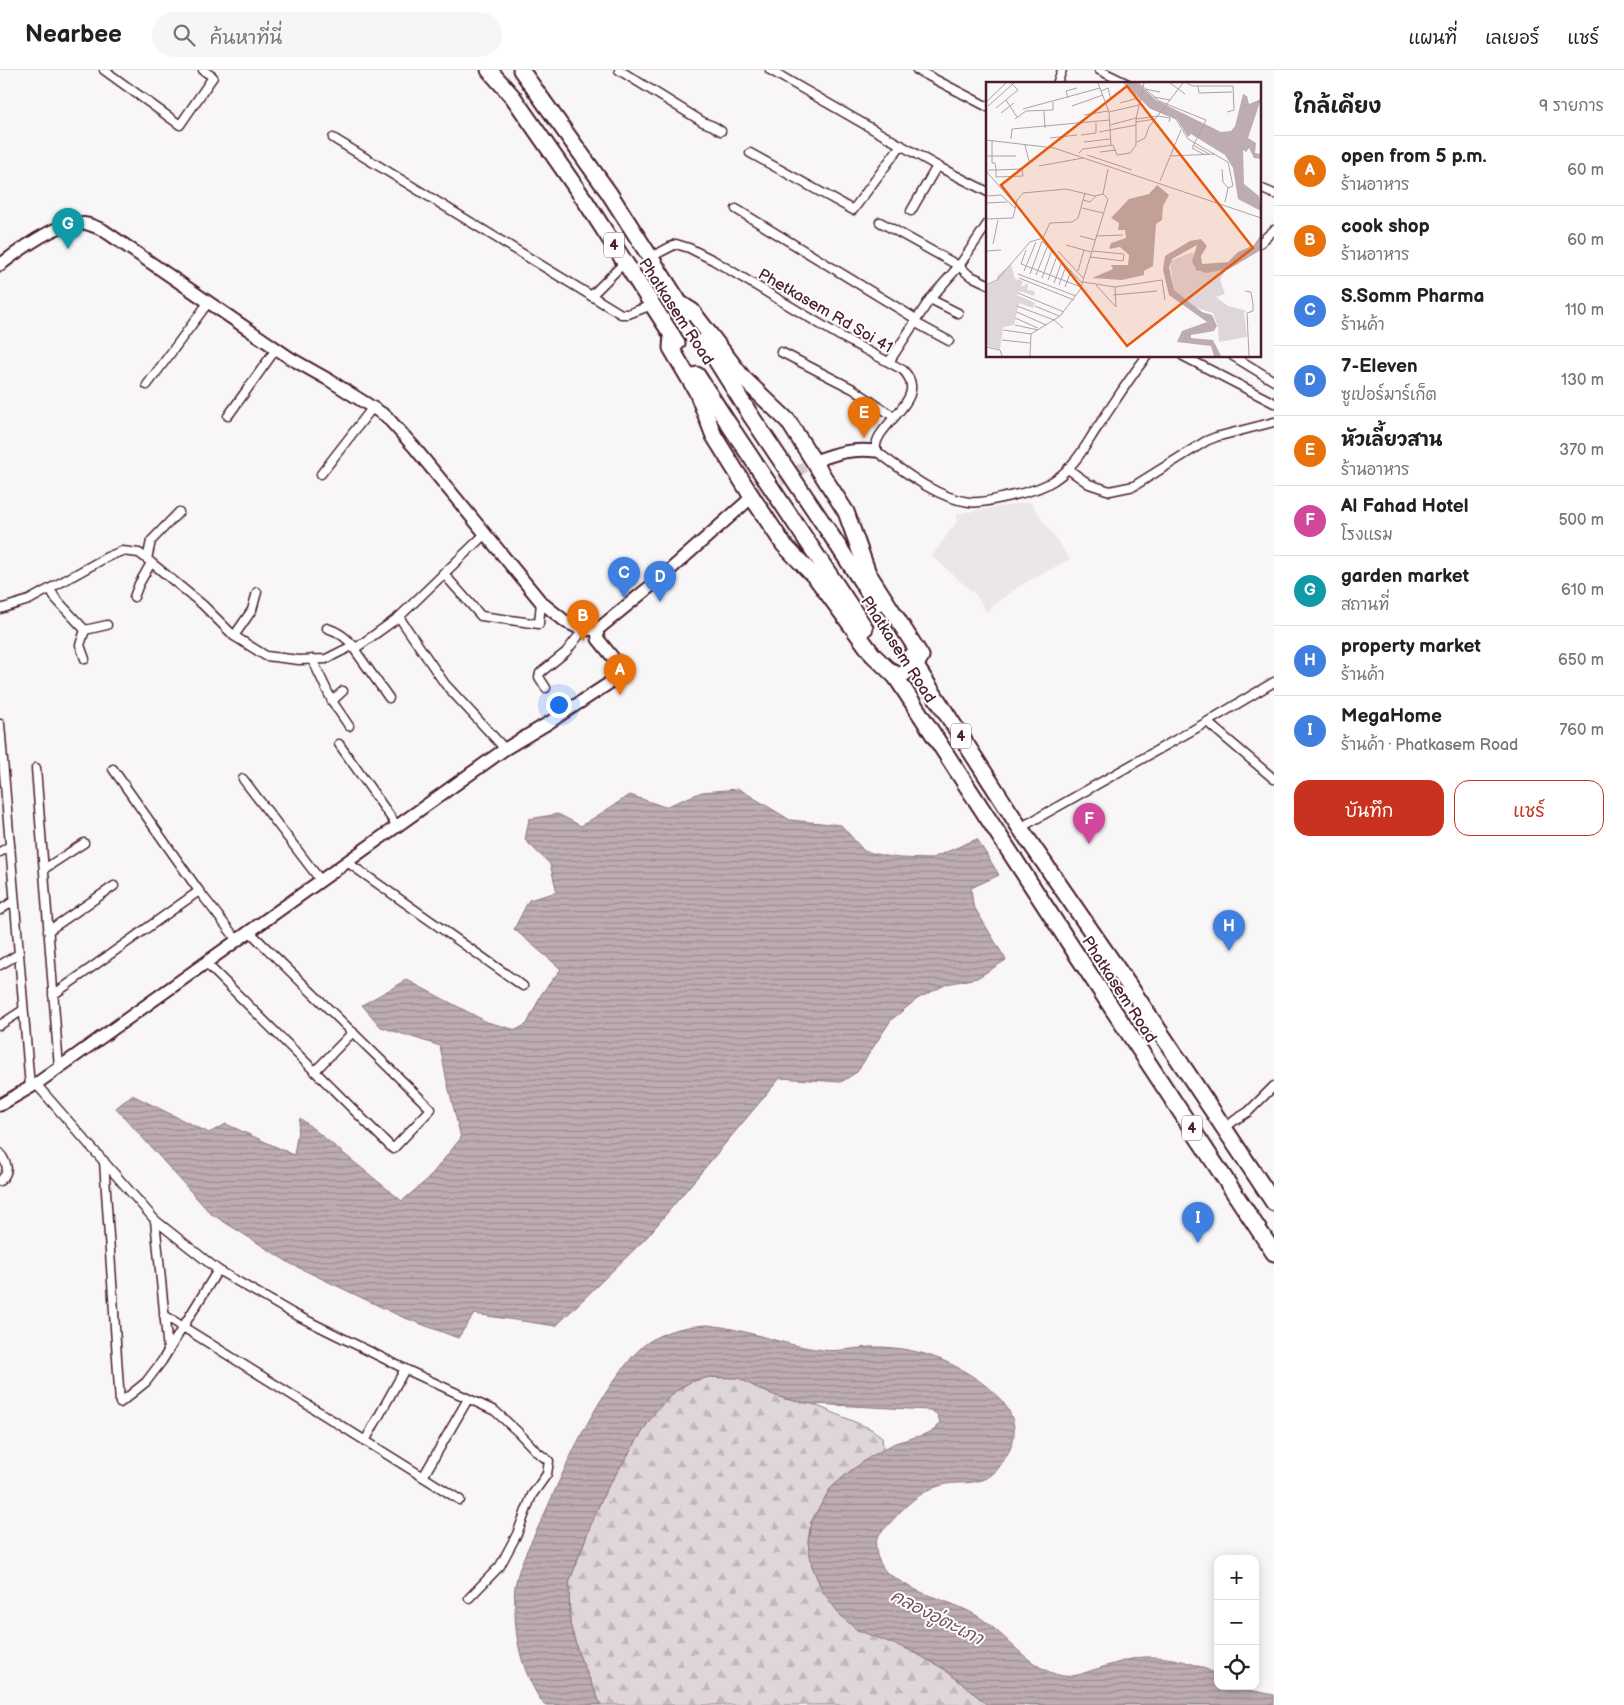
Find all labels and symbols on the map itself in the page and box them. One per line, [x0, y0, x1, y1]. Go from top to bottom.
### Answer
inset map [986, 82, 1262, 358]
pin: G [52, 208, 84, 249]
road number: 4 [604, 232, 624, 258]
street label: Phatkasem Road [634, 255, 717, 369]
street label: Phetkasem Rd Soi 41 [755, 265, 896, 358]
pin: E [848, 397, 880, 438]
pin: C [608, 557, 640, 598]
pin: D [644, 561, 676, 602]
street label: Phatkasem Road [856, 593, 939, 707]
pin: B [567, 600, 599, 641]
pin: A [604, 654, 636, 695]
your location [546, 692, 572, 718]
road number: 4 [951, 724, 971, 748]
pin: F [1073, 803, 1105, 844]
pin: H [1213, 910, 1245, 951]
street label: Phatkasem Road [1077, 933, 1160, 1047]
road number: 4 [1182, 1116, 1202, 1140]
pin: I [1182, 1202, 1214, 1243]
water label: คลองอู่ตะเภา [886, 1584, 988, 1652]

